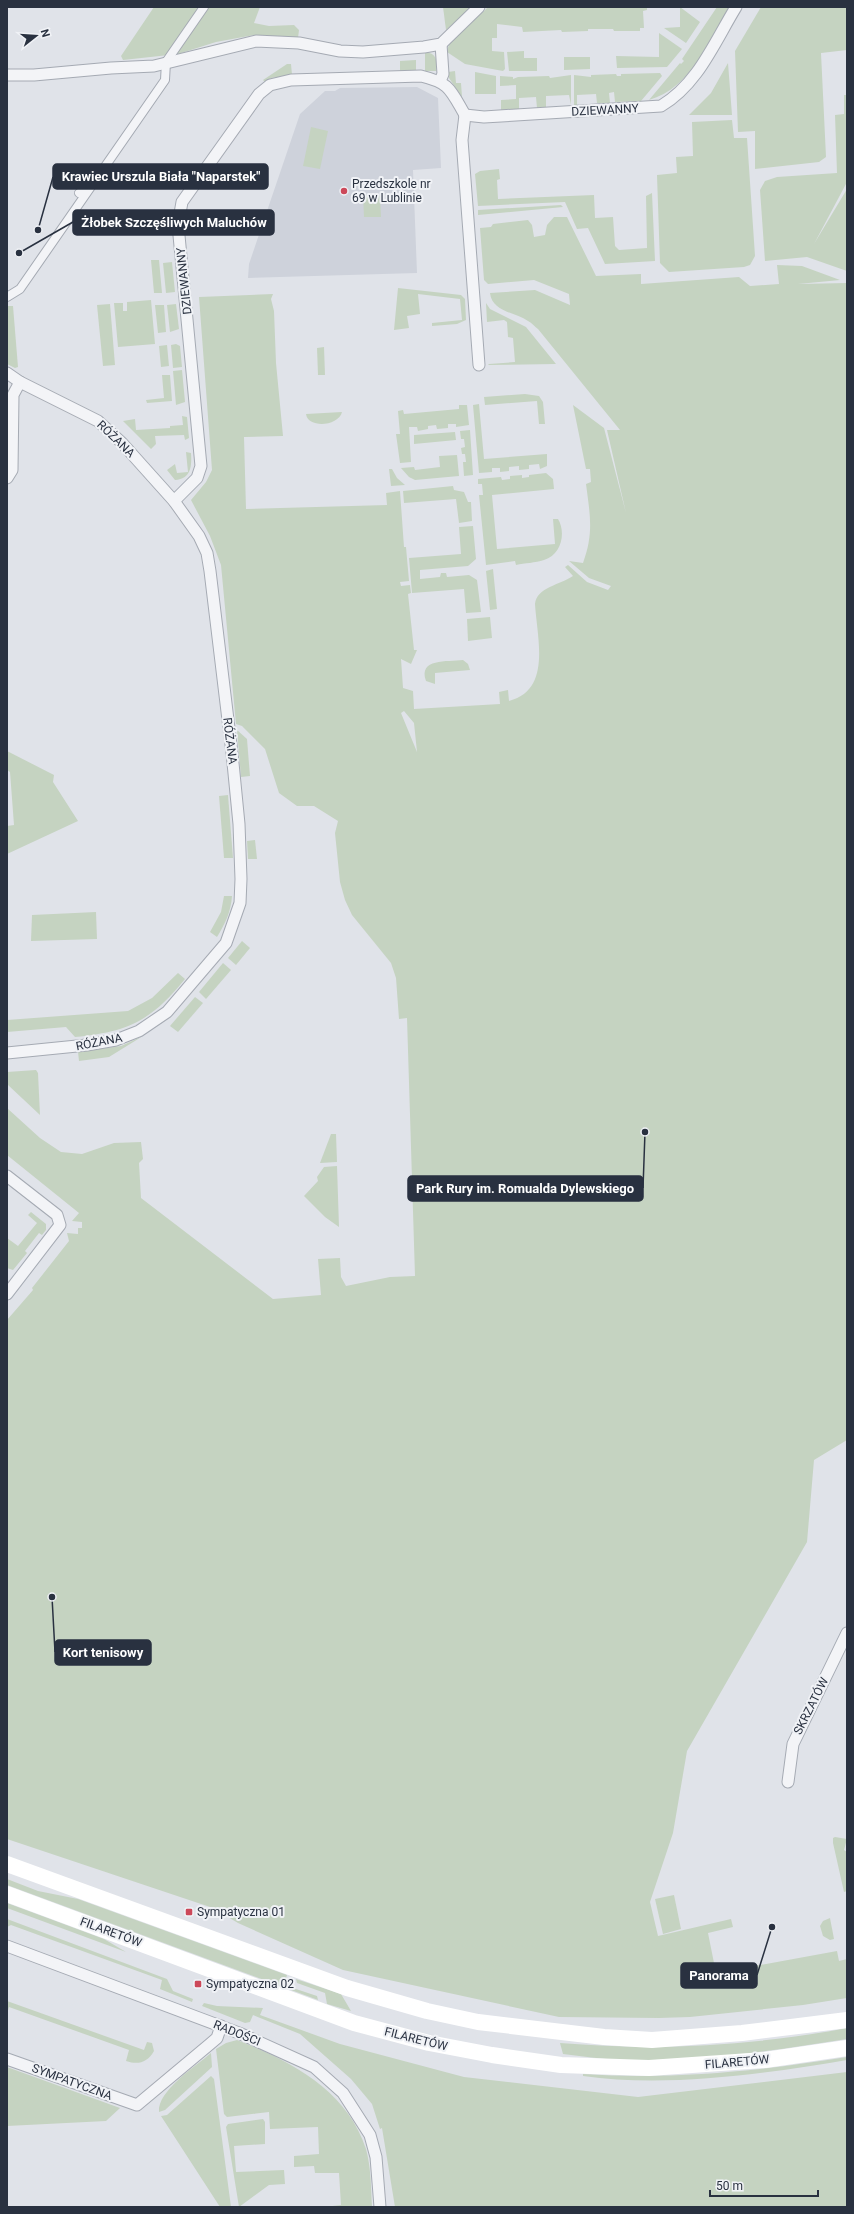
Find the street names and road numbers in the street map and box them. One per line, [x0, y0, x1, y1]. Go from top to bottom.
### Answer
street label: DZIEWANNY [571, 101, 640, 119]
street label: DZIEWANNY [173, 246, 194, 315]
street label: RÓŻANA [94, 417, 139, 461]
street label: RÓŻANA [220, 717, 241, 765]
street label: RÓŻANA [74, 1030, 124, 1053]
street label: SKRZATÓW [790, 1674, 832, 1737]
street label: FILARETÓW [78, 1913, 144, 1950]
street label: RADOŚCI [211, 2016, 263, 2049]
street label: FILARETÓW [383, 2023, 450, 2054]
street label: FILARETÓW [704, 2051, 770, 2072]
street label: SYMPATYCZNA [30, 2061, 114, 2103]

